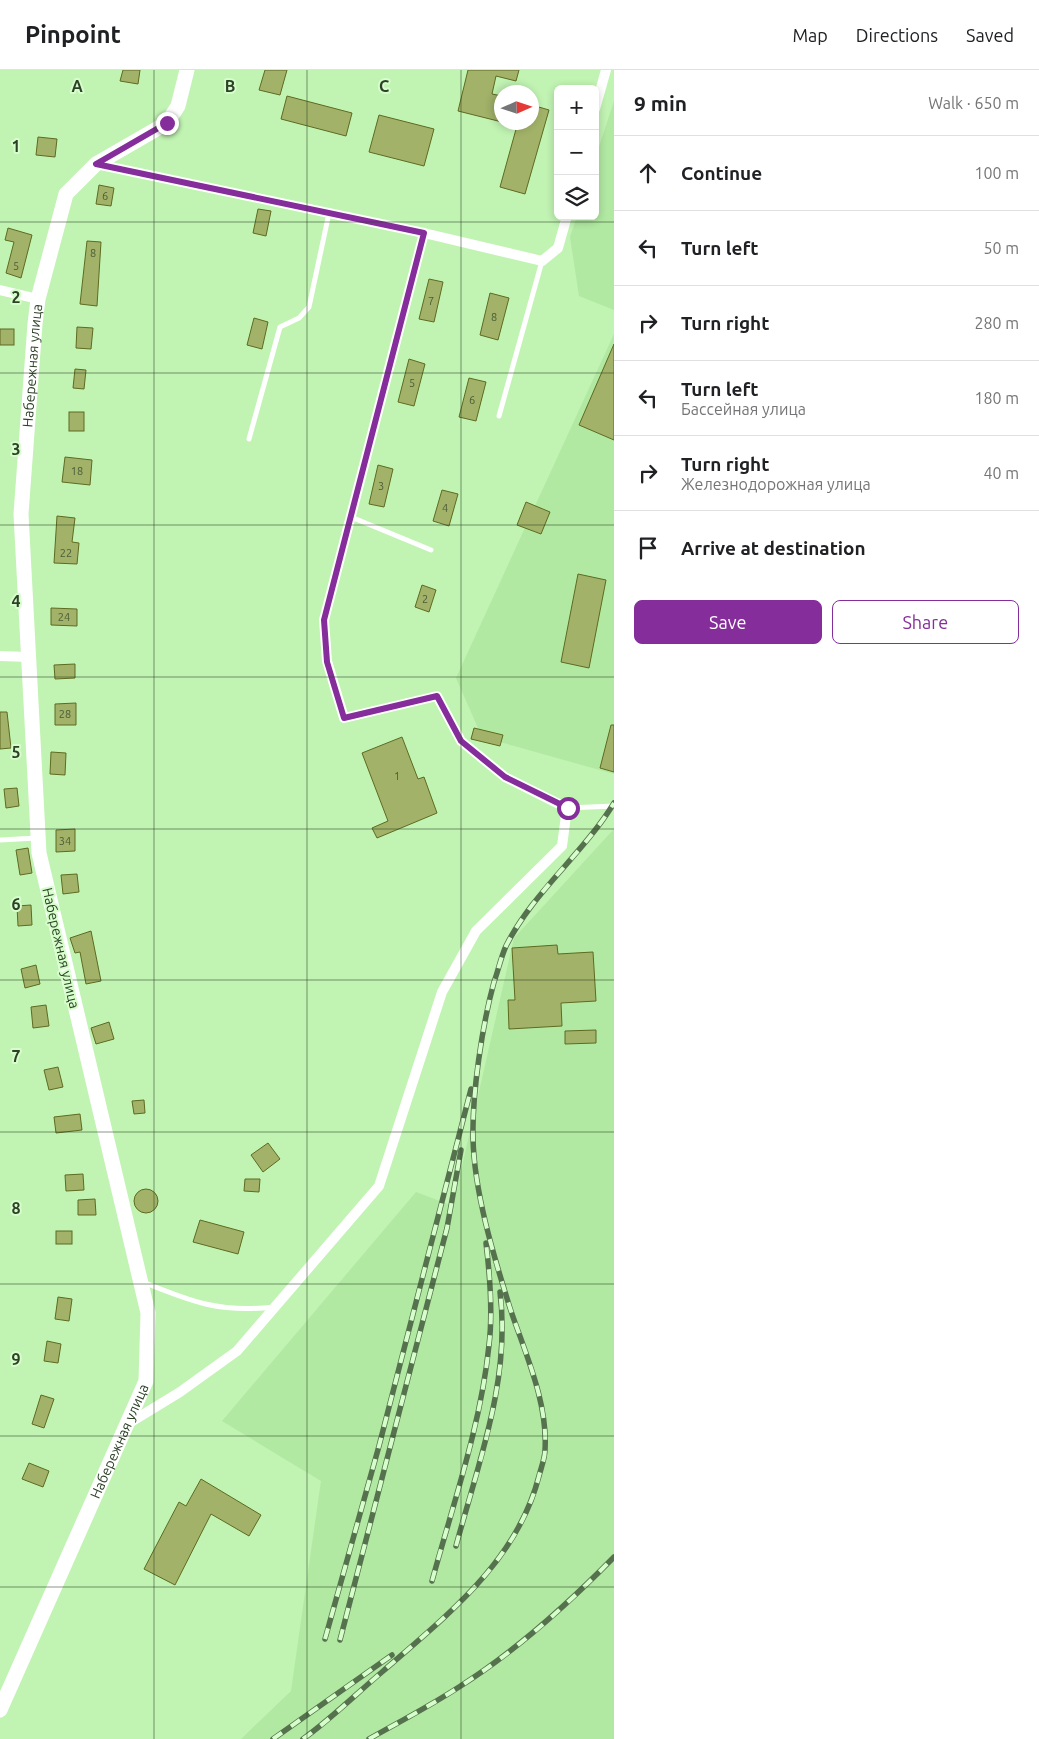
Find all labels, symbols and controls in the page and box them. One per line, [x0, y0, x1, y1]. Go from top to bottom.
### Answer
text: Pinpoint [25, 21, 121, 48]
text: Map [792, 25, 828, 45]
text: Directions [856, 25, 938, 45]
text: Saved [966, 25, 1014, 45]
text: A [71, 77, 83, 95]
text: B [225, 77, 235, 95]
text: C [379, 77, 389, 95]
north arrow [494, 85, 539, 130]
map controls [554, 85, 599, 220]
button: + [554, 85, 599, 130]
text: 9 min [634, 91, 687, 115]
text: Walk · 650 m [928, 94, 1019, 112]
route end [156, 112, 179, 135]
button: − [554, 130, 599, 175]
text: 1 [11, 137, 21, 155]
icon: ahead [634, 159, 662, 187]
text: Continue [681, 162, 762, 184]
text: 100 m [974, 164, 1019, 182]
button: layers [554, 175, 599, 220]
house number: 6 [102, 190, 108, 202]
icon: left [634, 234, 662, 262]
text: Turn left [681, 237, 759, 259]
text: 50 m [983, 239, 1019, 257]
house number: 8 [90, 247, 96, 259]
house number: 5 [13, 260, 19, 272]
text: 2 [11, 288, 21, 306]
house number: 7 [428, 295, 434, 307]
street label: Набережная улица [19, 303, 45, 428]
icon: right [634, 309, 662, 337]
house number: 8 [491, 311, 497, 323]
text: Turn right [681, 312, 769, 334]
text: 280 m [974, 314, 1019, 332]
house number: 5 [409, 377, 415, 389]
text: Turn left [681, 378, 759, 400]
icon: left [634, 384, 662, 412]
text: 180 m [974, 389, 1019, 407]
house number: 6 [469, 394, 475, 406]
text: Бассейная улица [681, 400, 806, 418]
text: 3 [11, 440, 21, 458]
text: Turn right [681, 453, 769, 475]
icon: right [634, 459, 662, 487]
text: 40 m [983, 464, 1019, 482]
house number: 18 [71, 465, 83, 477]
text: Железнодорожная улица [681, 475, 871, 493]
house number: 3 [378, 480, 384, 492]
house number: 4 [442, 502, 448, 514]
icon: arrive [634, 534, 662, 562]
text: Arrive at destination [681, 537, 866, 559]
house number: 22 [60, 547, 72, 559]
text: 4 [11, 592, 21, 610]
house number: 2 [422, 593, 428, 605]
button: Save [634, 600, 822, 644]
button: Share [832, 600, 1019, 644]
house number: 24 [58, 611, 70, 623]
house number: 28 [59, 708, 71, 720]
text: 5 [11, 743, 21, 761]
house number: 1 [394, 770, 400, 782]
route start [557, 797, 580, 820]
house number: 34 [59, 835, 71, 847]
street label: Набережная улица [39, 886, 83, 1010]
text: 6 [11, 895, 21, 913]
text: 7 [11, 1047, 21, 1065]
text: 8 [11, 1199, 21, 1217]
text: 9 [11, 1350, 21, 1368]
street label: Набережная улица [87, 1381, 152, 1501]

